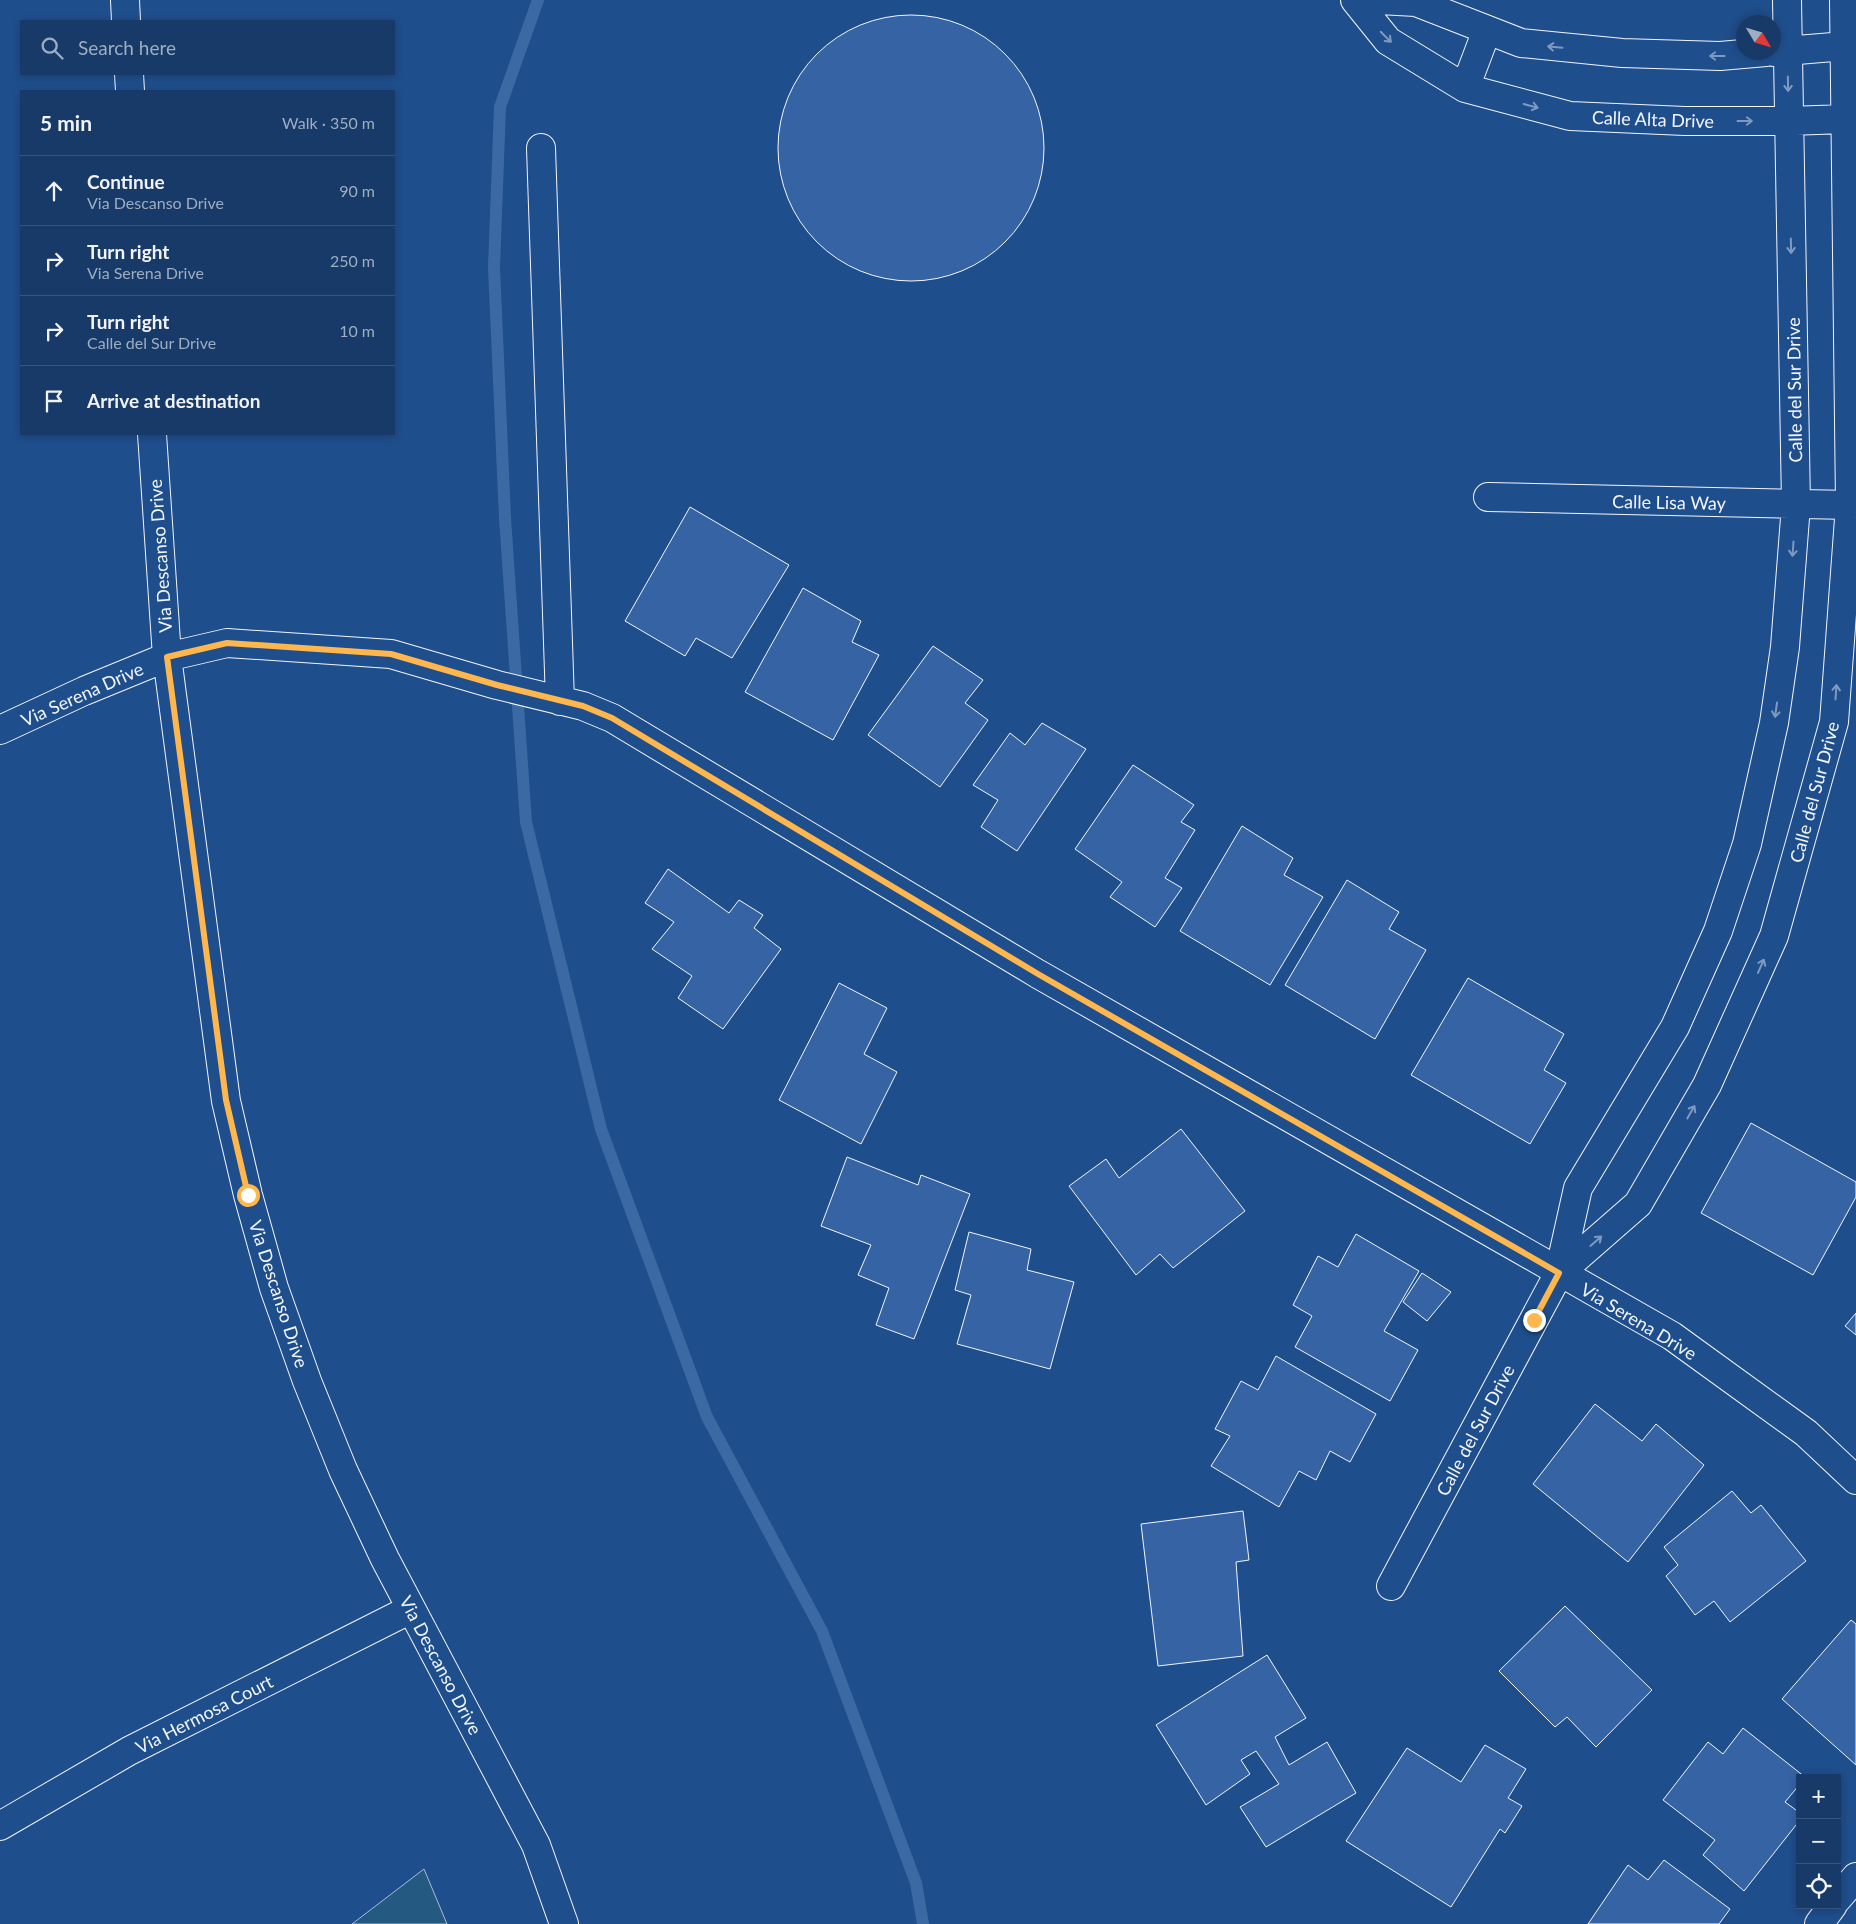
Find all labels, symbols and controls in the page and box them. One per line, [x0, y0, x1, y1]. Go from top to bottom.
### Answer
north arrow [1736, 15, 1781, 60]
search box [20, 20, 395, 75]
one-way arrow [1380, 31, 1392, 44]
icon: search [38, 34, 66, 62]
text: Search here [78, 36, 176, 59]
one-way arrow [1548, 42, 1564, 52]
one-way arrow [1710, 51, 1726, 61]
one-way arrow [1783, 75, 1793, 91]
one-way arrow [1523, 101, 1539, 111]
street label: Calle Alta Drive [1592, 106, 1714, 132]
text: 5 min [40, 110, 92, 135]
text: Walk · 350 m [282, 113, 375, 132]
one-way arrow [1736, 116, 1753, 126]
text: Continue [87, 170, 165, 193]
icon: ahead [40, 177, 68, 205]
text: 90 m [339, 181, 375, 200]
text: Via Descanso Drive [87, 193, 224, 212]
one-way arrow [1786, 238, 1796, 254]
text: Turn right [87, 240, 169, 263]
icon: right [40, 247, 68, 275]
text: 250 m [330, 251, 375, 270]
text: Via Serena Drive [87, 263, 204, 282]
text: Turn right [87, 310, 169, 333]
icon: right [40, 317, 68, 345]
street label: Calle del Sur Drive [1782, 317, 1806, 463]
text: 10 m [339, 321, 375, 340]
text: Calle del Sur Drive [87, 333, 216, 352]
icon: arrive [40, 387, 68, 415]
text: Arrive at destination [87, 389, 260, 412]
street label: Via Descanso Drive [144, 478, 176, 634]
street label: Calle Lisa Way [1612, 490, 1727, 514]
one-way arrow [1788, 540, 1798, 556]
street label: Via Serena Drive [17, 657, 147, 731]
one-way arrow [1831, 684, 1841, 700]
one-way arrow [1770, 702, 1780, 718]
street label: Calle del Sur Drive [1785, 719, 1843, 865]
one-way arrow [1757, 959, 1766, 974]
one-way arrow [1687, 1106, 1697, 1120]
route start [237, 1184, 260, 1207]
street label: Via Descanso Drive [245, 1217, 313, 1371]
one-way arrow [1589, 1235, 1602, 1247]
street label: Via Serena Drive [1577, 1278, 1701, 1364]
route end [1523, 1309, 1546, 1332]
street label: Calle del Sur Drive [1431, 1361, 1519, 1499]
street label: Via Descanso Drive [395, 1592, 487, 1738]
street label: Via Hermosa Court [132, 1670, 277, 1758]
map controls [1796, 1774, 1841, 1909]
button: + [1796, 1774, 1841, 1819]
button: − [1796, 1819, 1841, 1864]
button: locate [1796, 1864, 1841, 1909]

